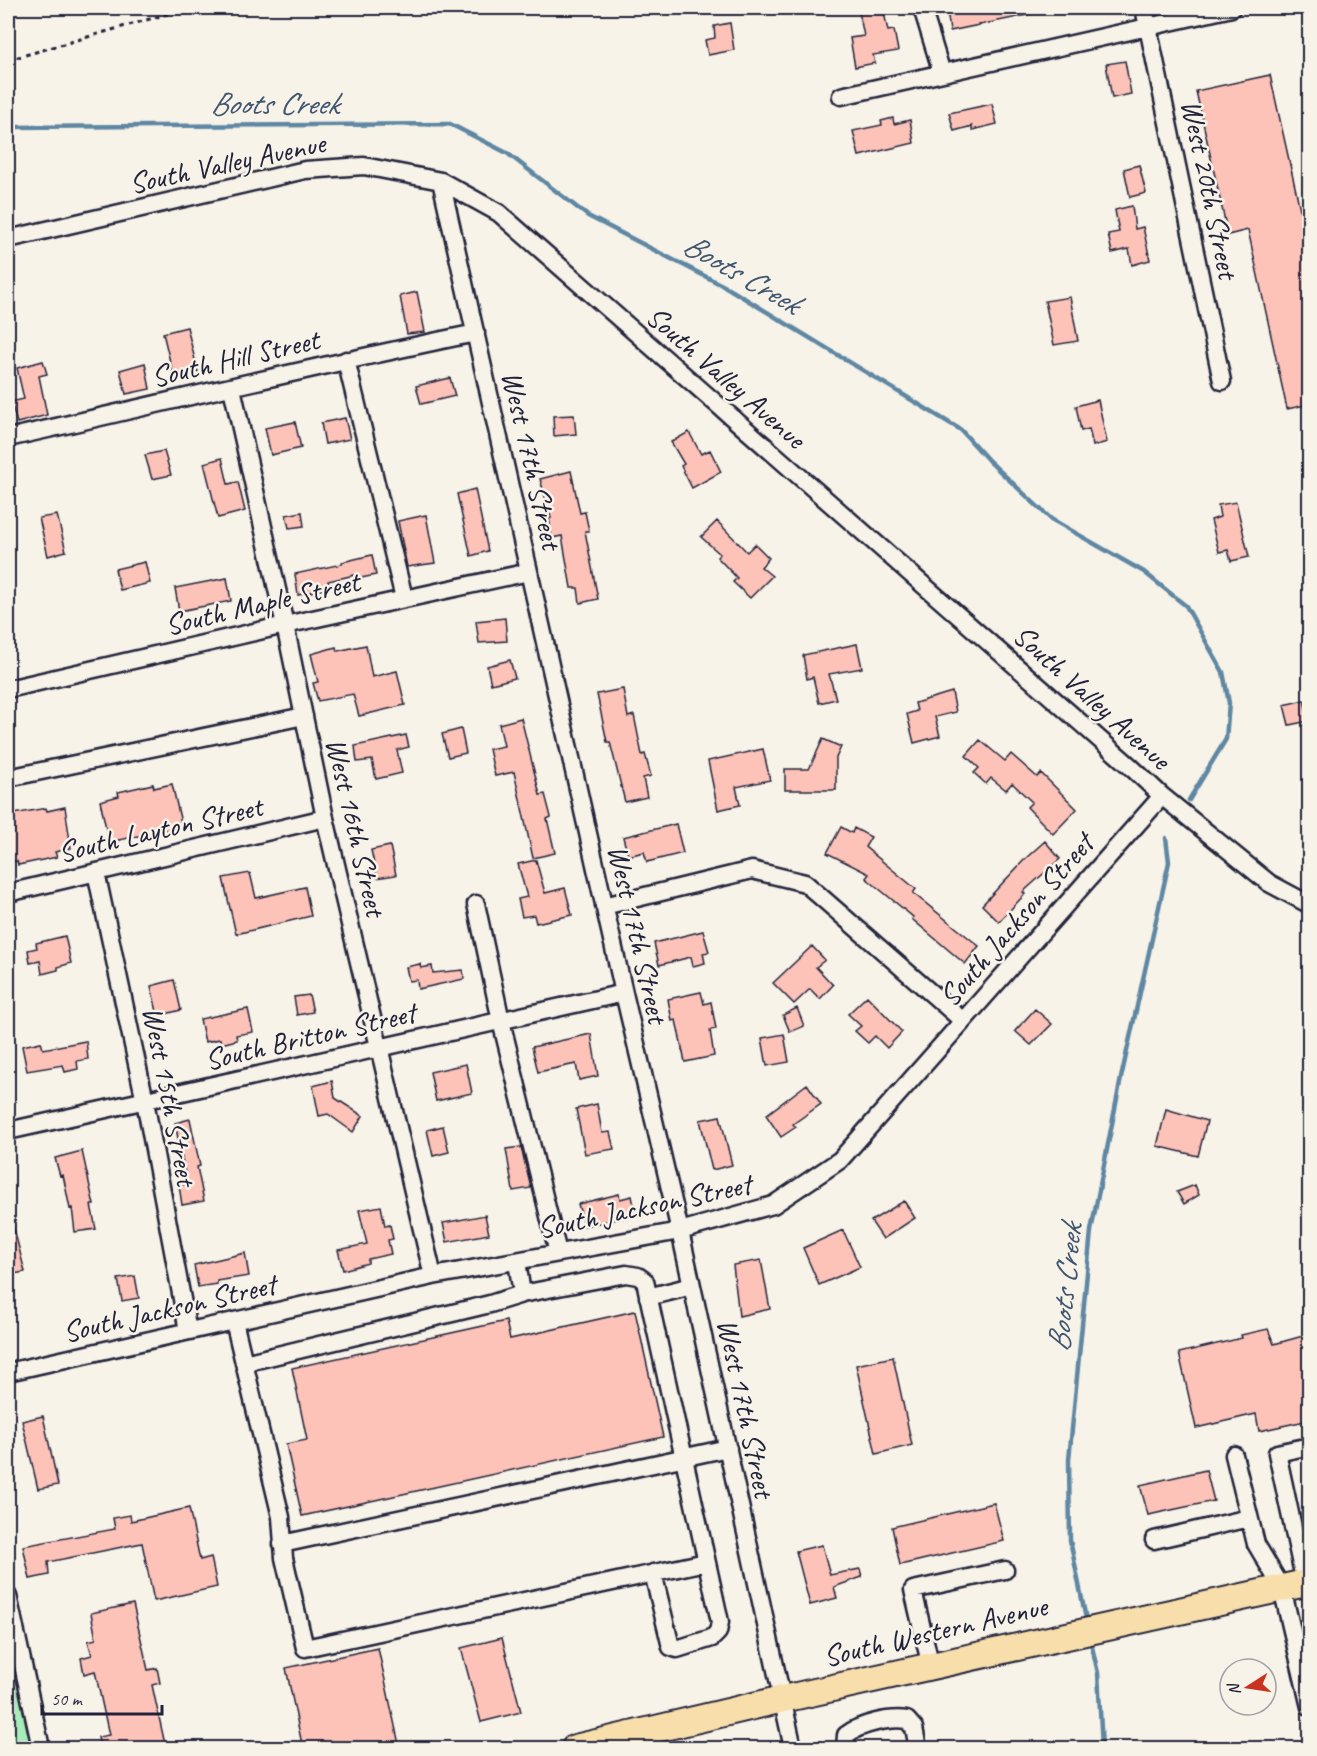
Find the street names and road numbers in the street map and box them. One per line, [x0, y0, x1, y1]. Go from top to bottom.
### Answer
street label: West 20th Street [1173, 96, 1248, 285]
street label: South Valley Avenue [126, 123, 330, 202]
street label: South Valley Avenue [638, 297, 815, 458]
street label: South Hill Street [147, 320, 325, 396]
street label: West 17th Street [493, 367, 572, 556]
street label: South Maple Street [161, 562, 366, 644]
street label: South Valley Avenue [1005, 616, 1180, 779]
street label: West 16th Street [317, 734, 396, 923]
street label: South Layton Street [54, 786, 269, 871]
street label: South Jackson Street [930, 822, 1104, 1014]
street label: West 17th Street [599, 841, 678, 1030]
street label: South Britton Street [201, 992, 423, 1079]
street label: West 15th Street [134, 1003, 207, 1192]
street label: South Jackson Street [534, 1164, 758, 1247]
street label: South Jackson Street [59, 1264, 283, 1351]
street label: West 17th Street [709, 1315, 784, 1504]
street label: South Western Avenue [819, 1586, 1053, 1675]

